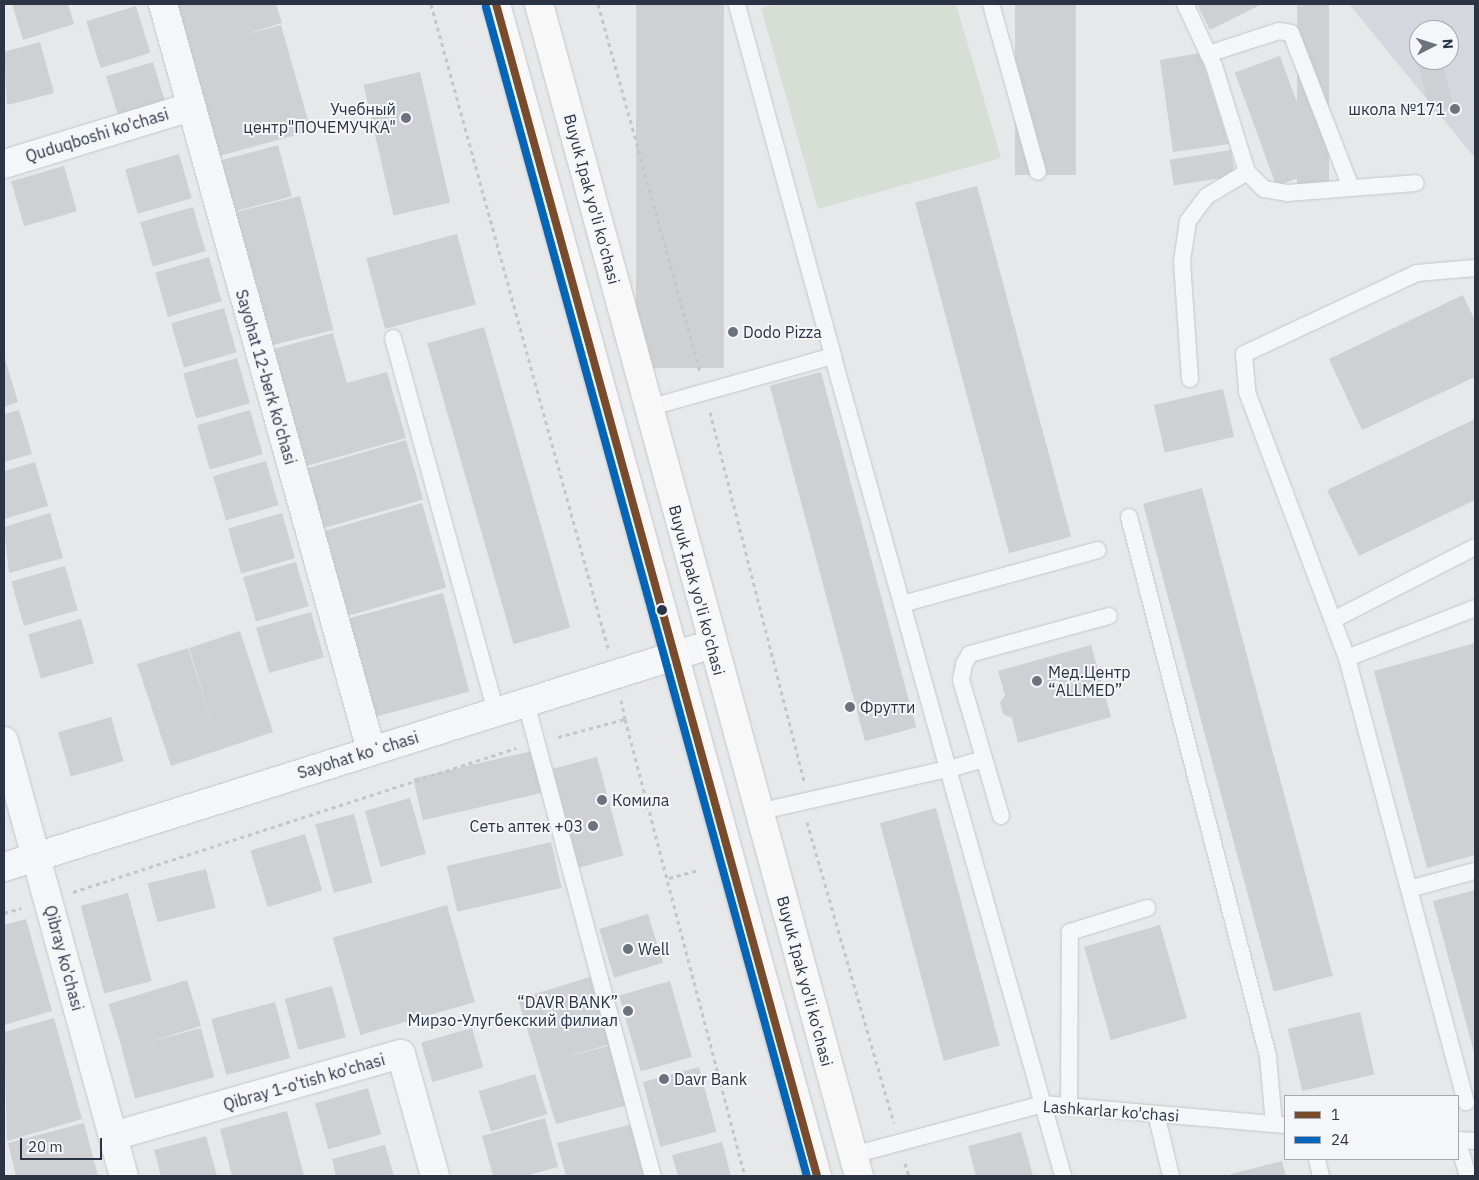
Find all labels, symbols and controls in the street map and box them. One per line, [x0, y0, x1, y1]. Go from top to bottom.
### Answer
north arrow [1409, 20, 1459, 70]
text: N [1439, 38, 1457, 50]
place label: Учебный центр"ПОЧЕМУЧКА" [243, 99, 396, 137]
place label: школа №171 [1348, 99, 1445, 119]
marker: школа №171 [1449, 103, 1461, 115]
street label: Quduqboshi ko'chasi [23, 104, 171, 166]
marker: Учебный центр"ПОЧЕМУЧКА" [400, 112, 412, 124]
street label: Buyuk Ipak yo'li ko'chasi [560, 112, 624, 286]
street label: Sayohat 12-berk ko'chasi [232, 287, 300, 467]
place label: Dodo Pizza [743, 322, 822, 342]
marker: Dodo Pizza [727, 326, 739, 338]
street label: Buyuk Ipak yo'li ko'chasi [665, 503, 729, 677]
unlabelled marker [657, 605, 667, 615]
place label: Мед.Центр “ALLMED” [1048, 662, 1131, 700]
marker: Мед.Центр “ALLMED” [1030, 674, 1044, 688]
place label: Фрутти [860, 697, 915, 717]
marker: Фрутти [844, 701, 856, 713]
street label: Sayohat koʻchasi [295, 727, 421, 783]
place label: Комила [612, 790, 669, 810]
marker: Комила [596, 794, 608, 806]
place label: Сеть аптек +03 [470, 816, 583, 836]
marker: Сеть аптек +03 [587, 820, 599, 832]
street label: Buyuk Ipak yo'li ko'chasi [773, 894, 837, 1068]
street label: Qibray ko'chasi [41, 903, 87, 1013]
place label: Well [638, 939, 669, 959]
marker: Well [622, 943, 634, 955]
place label: “DAVR BANK” Мирзо-Улугбекский филиал [408, 992, 618, 1030]
marker: “DAVR BANK” Мирзо-Улугбекский филиал [622, 1005, 634, 1017]
street label: Qibray 1-o'tish ko'chasi [221, 1050, 387, 1114]
place label: Davr Bank [674, 1069, 747, 1089]
marker: Davr Bank [658, 1073, 670, 1085]
legend [1284, 1095, 1459, 1160]
street label: Lashkarlar ko'chasi [1042, 1097, 1180, 1125]
text: 1 [1331, 1105, 1340, 1124]
scale bar [22, 1128, 105, 1160]
text: 24 [1331, 1130, 1349, 1149]
text: 20 m [28, 1137, 63, 1156]

